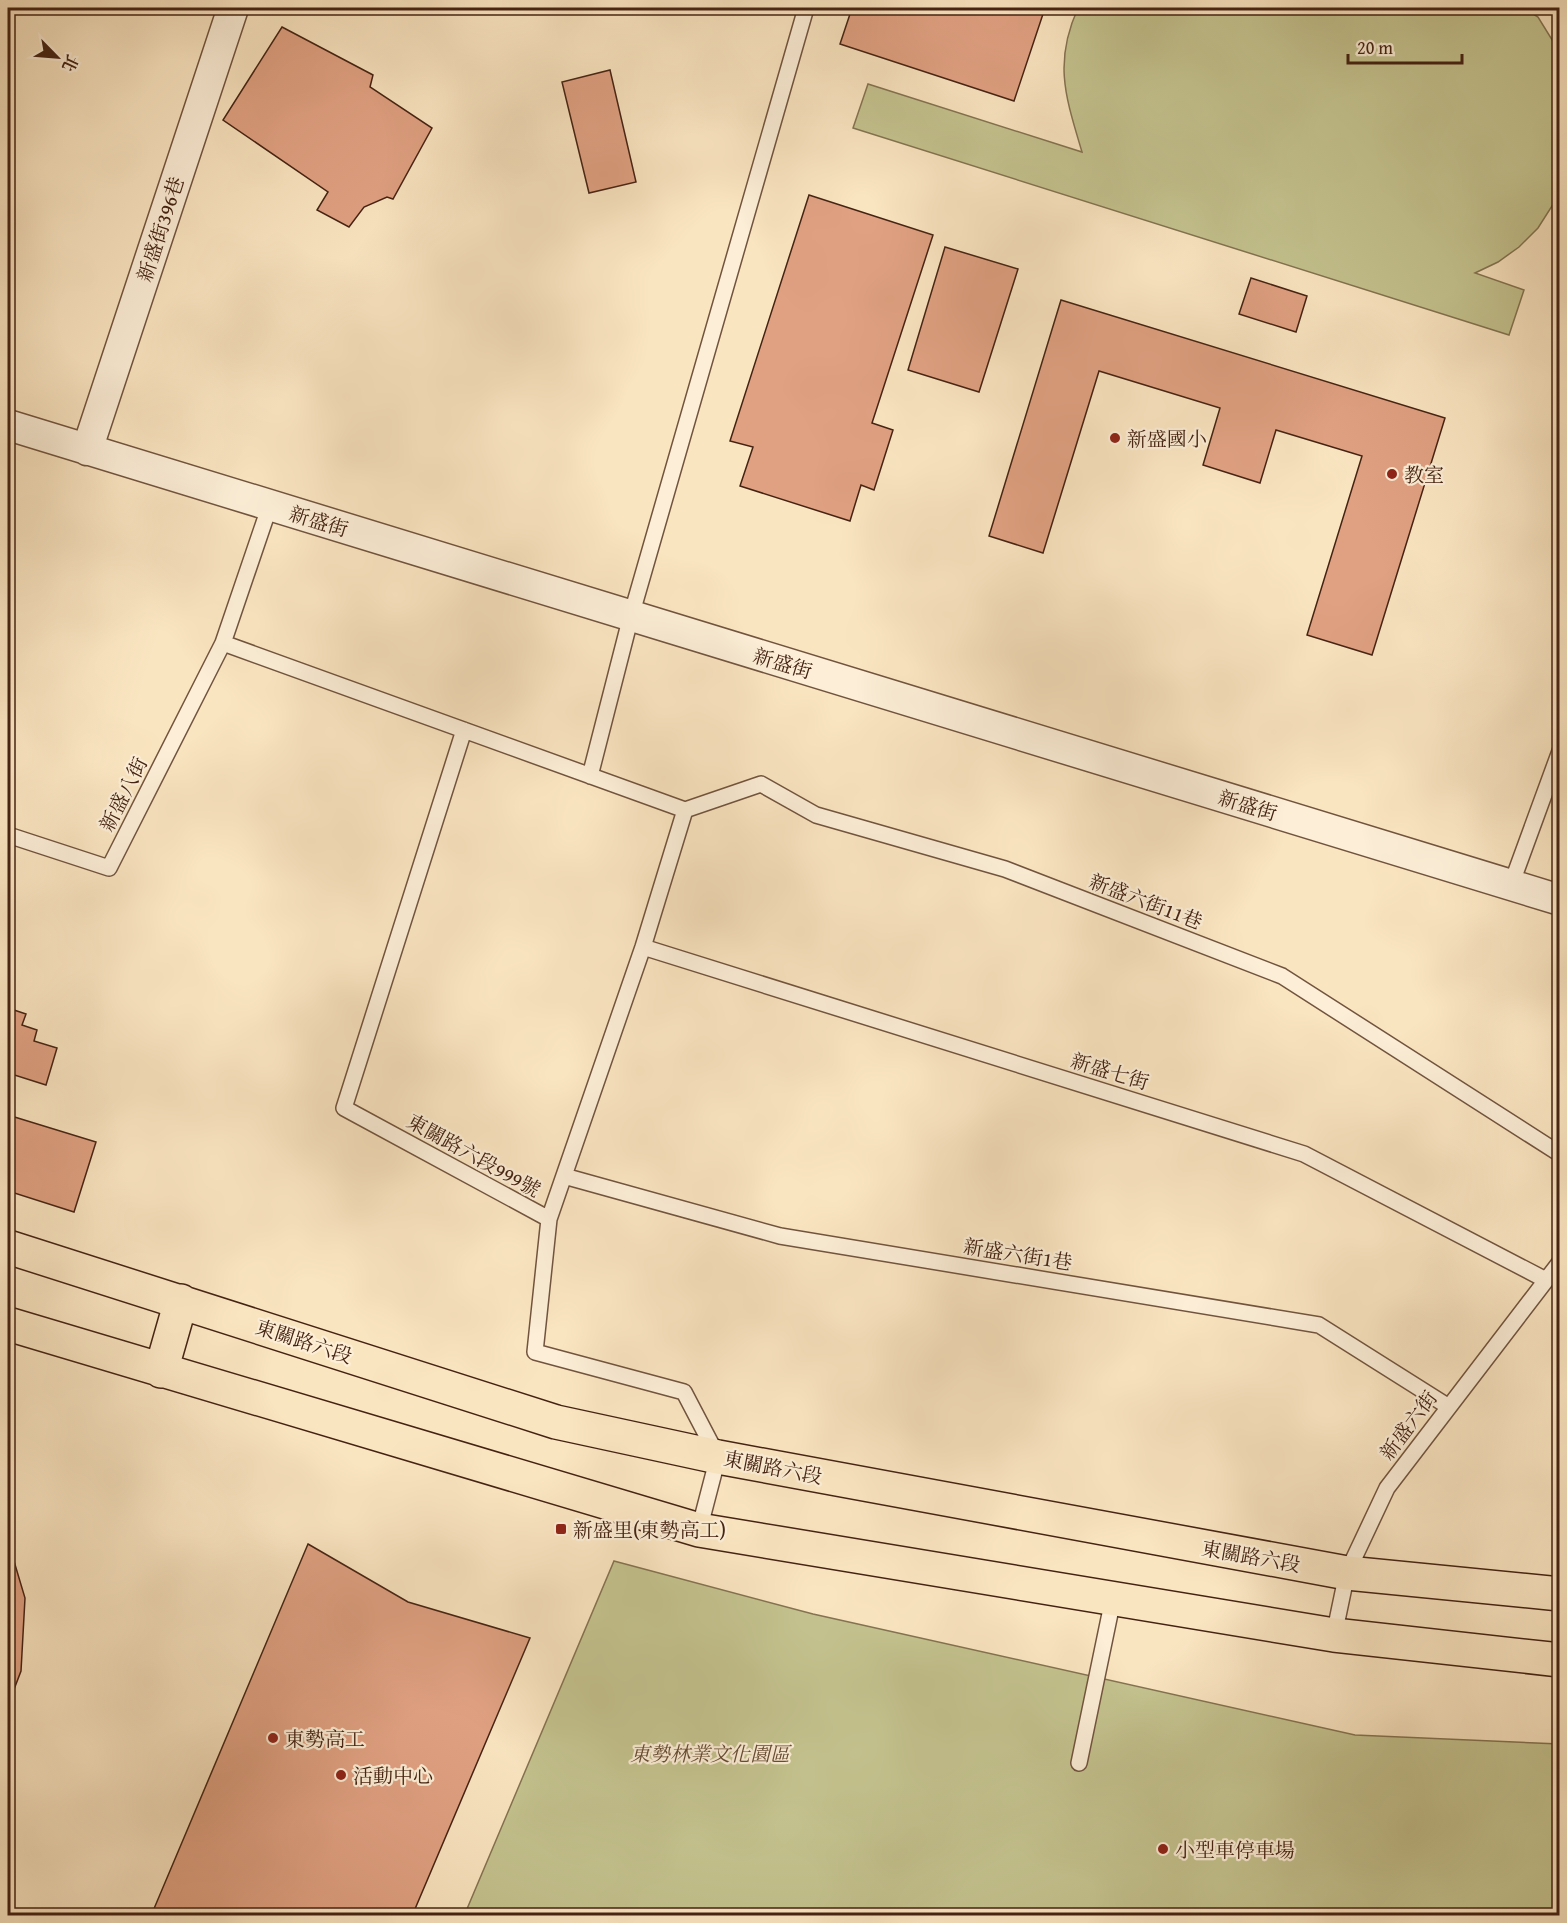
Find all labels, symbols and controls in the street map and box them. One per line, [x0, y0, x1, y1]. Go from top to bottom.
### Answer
north arrow [27, 27, 87, 87]
scale bar [1348, 27, 1462, 65]
text: 20 m [1357, 34, 1393, 61]
text: 北 [56, 51, 85, 76]
street label: 新盛街396巷 [129, 173, 191, 285]
place label: 新盛國小 [1127, 424, 1207, 453]
marker: 新盛國小 [1108, 431, 1122, 445]
place label: 教室 [1404, 460, 1444, 489]
marker: 教室 [1385, 467, 1399, 481]
street label: 新盛街 [286, 498, 352, 544]
street label: 新盛街 [750, 640, 816, 686]
street label: 新盛八街 [92, 752, 154, 836]
street label: 新盛街 [1215, 782, 1281, 828]
street label: 新盛六街11巷 [1085, 866, 1207, 936]
street label: 新盛七街 [1068, 1045, 1152, 1097]
street label: 東關路六段999號 [402, 1106, 546, 1204]
street label: 新盛六街1巷 [962, 1231, 1074, 1277]
street label: 東關路六段 [252, 1312, 356, 1370]
street label: 新盛六街 [1372, 1384, 1444, 1466]
street label: 東關路六段 [721, 1443, 825, 1491]
place label: 新盛里(東勢高工) [573, 1515, 726, 1544]
marker: 新盛里(東勢高工) [554, 1522, 568, 1536]
street label: 東關路六段 [1199, 1533, 1303, 1579]
place label: 東勢高工 [285, 1724, 365, 1753]
marker: 東勢高工 [266, 1731, 280, 1745]
park label: 東勢林業文化園區 [630, 1739, 792, 1768]
place label: 活動中心 [353, 1761, 433, 1790]
marker: 活動中心 [334, 1768, 348, 1782]
place label: 小型車停車場 [1175, 1835, 1295, 1864]
marker: 小型車停車場 [1156, 1842, 1170, 1856]

